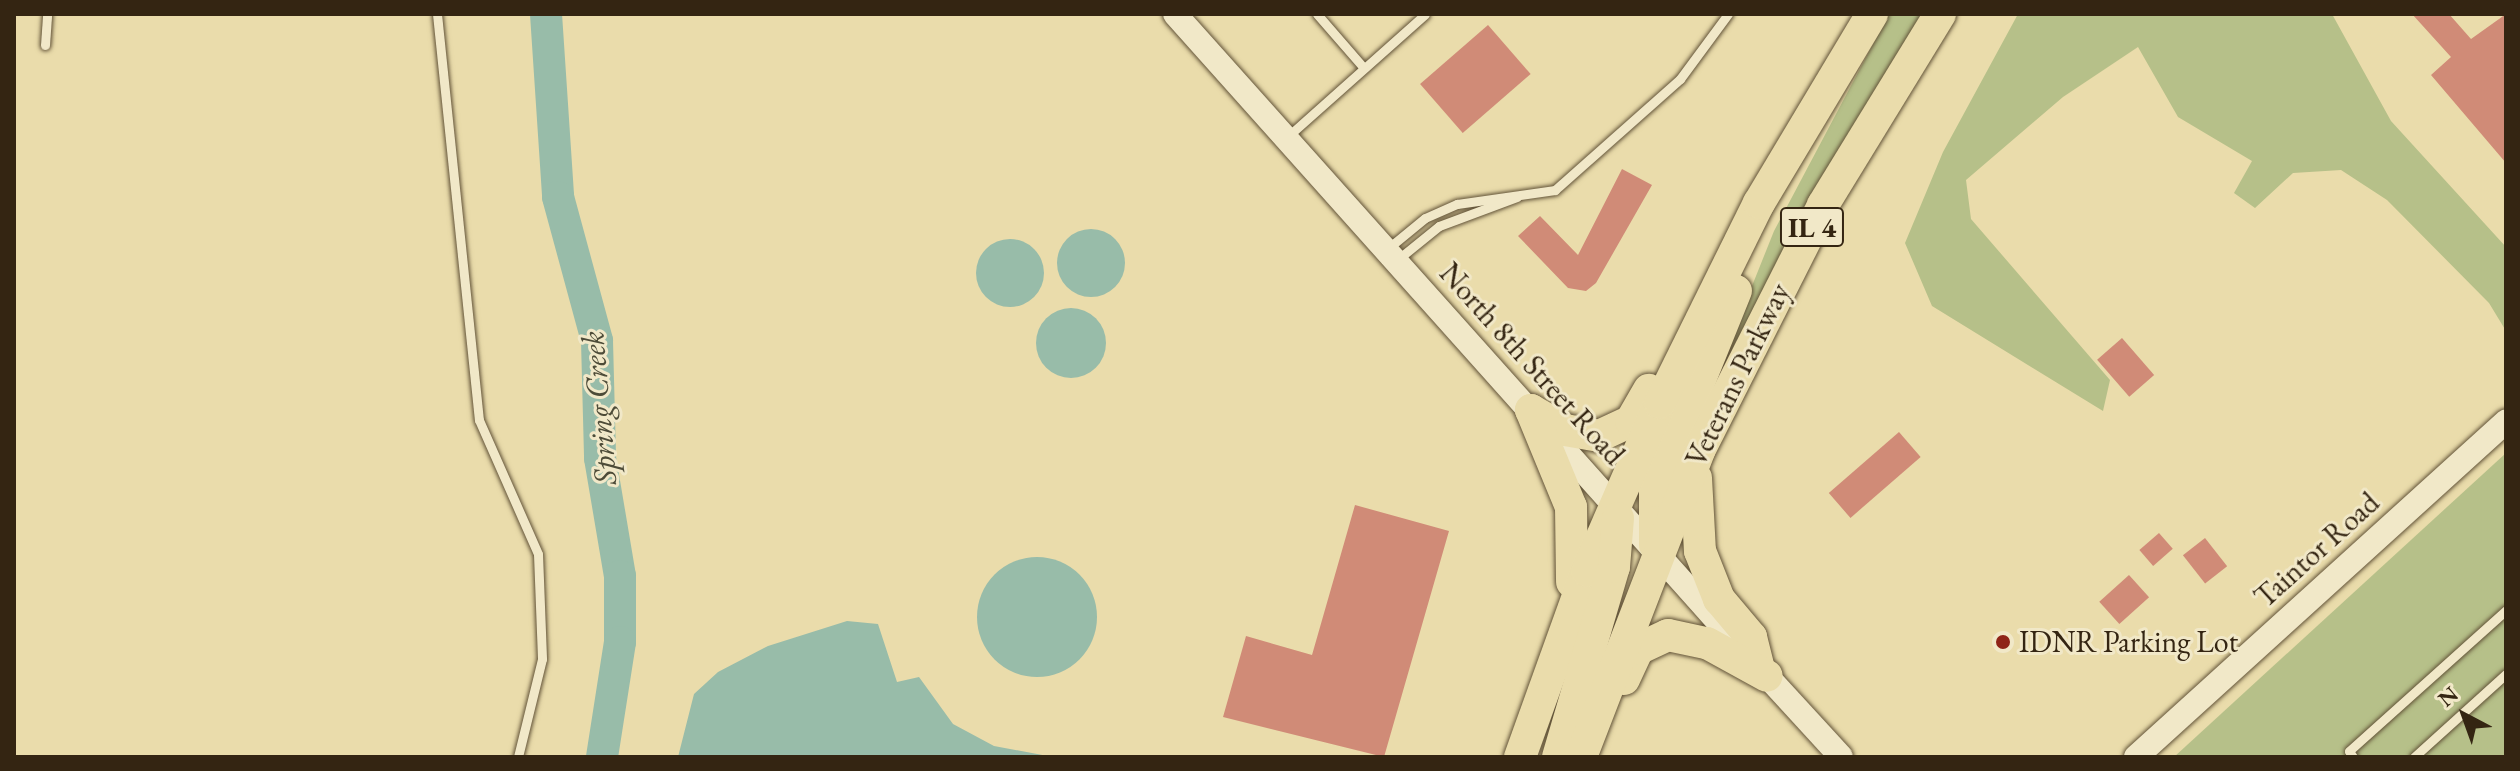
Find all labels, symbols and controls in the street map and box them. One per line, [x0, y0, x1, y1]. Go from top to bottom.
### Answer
road number: IL 4 [1778, 203, 1846, 251]
street label: North 8th Street Road [1432, 256, 1632, 472]
street label: Veterans Parkway [1678, 277, 1798, 473]
water label: Spring Creek [573, 329, 625, 487]
street label: Taintor Road [2247, 485, 2387, 615]
place label: IDNR Parking Lot [2019, 624, 2238, 660]
marker: IDNR Parking Lot [1994, 633, 2012, 651]
north arrow [2424, 675, 2504, 755]
text: N [2432, 680, 2464, 713]

